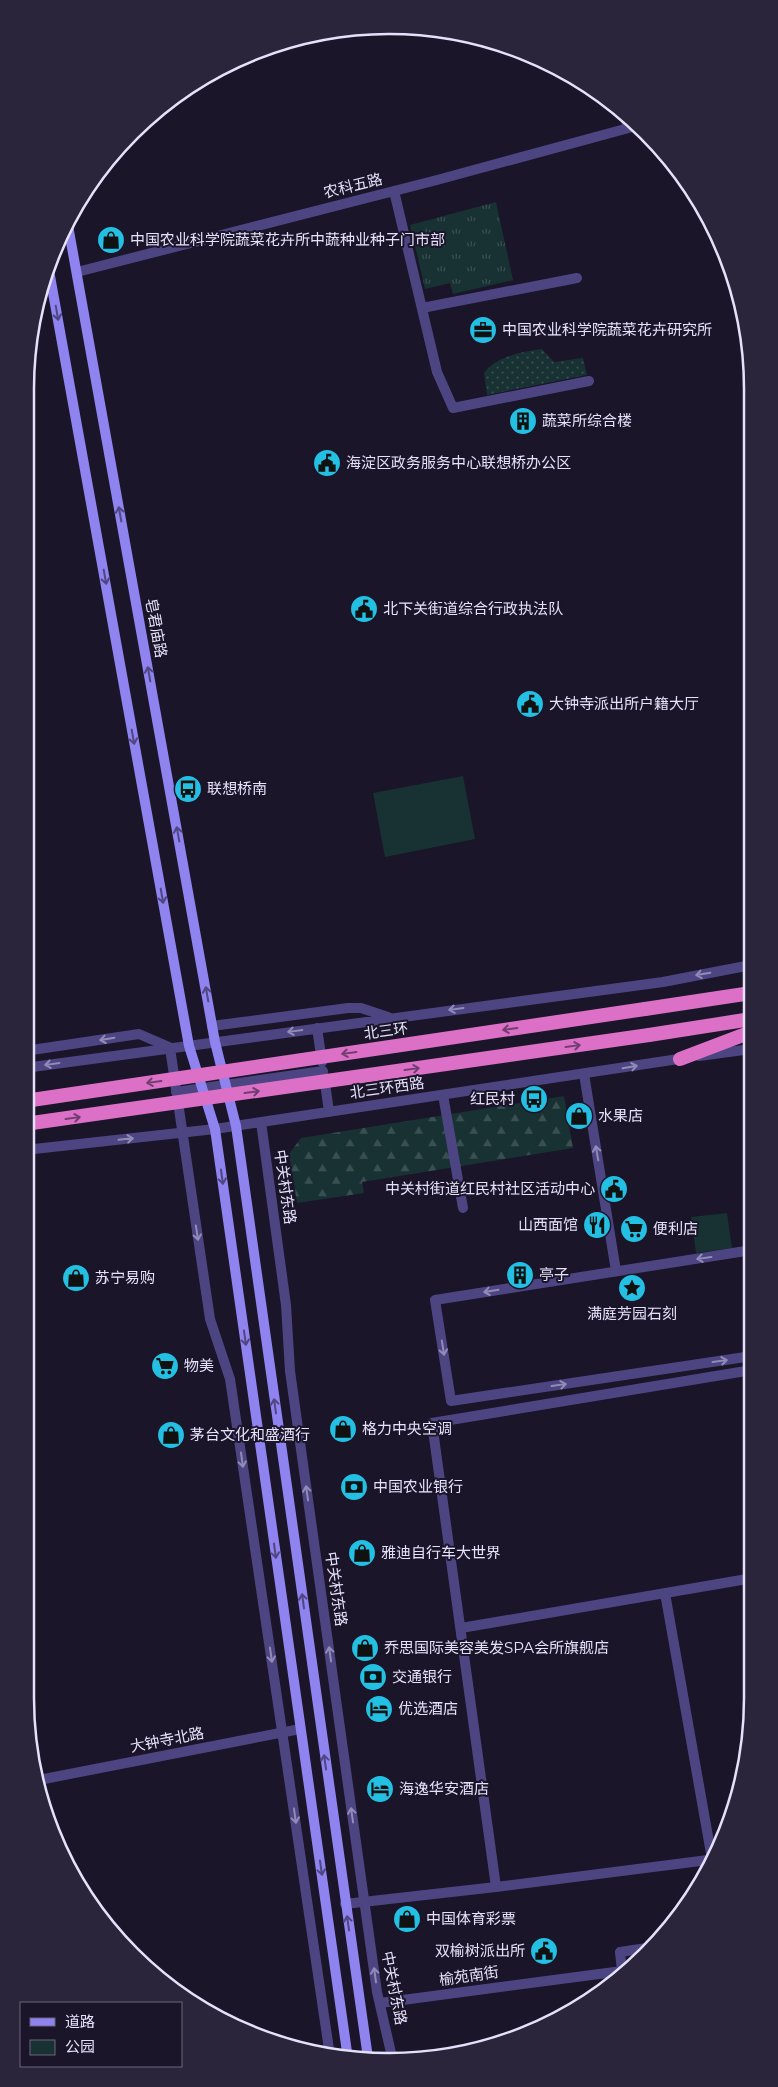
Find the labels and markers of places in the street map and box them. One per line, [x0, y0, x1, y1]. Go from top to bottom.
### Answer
shop icon: 中国农业科学院蔬菜花卉所中蔬种业种子门市部 [96, 225, 126, 255]
place label: 中国农业科学院蔬菜花卉所中蔬种业种子门市部 [130, 230, 445, 249]
office icon: 中国农业科学院蔬菜花卉研究所 [468, 315, 498, 345]
place label: 中国农业科学院蔬菜花卉研究所 [502, 320, 712, 339]
building icon: 蔬菜所综合楼 [508, 406, 538, 436]
place label: 蔬菜所综合楼 [542, 411, 632, 430]
public building icon: 海淀区政务服务中心联想桥办公区 [312, 448, 342, 478]
place label: 海淀区政务服务中心联想桥办公区 [346, 453, 571, 472]
public building icon: 北下关街道综合行政执法队 [349, 594, 379, 624]
place label: 北下关街道综合行政执法队 [383, 599, 563, 618]
public building icon: 大钟寺派出所户籍大厅 [515, 689, 545, 719]
place label: 大钟寺派出所户籍大厅 [549, 694, 699, 713]
bus stop icon: 联想桥南 [173, 774, 203, 804]
place label: 联想桥南 [207, 779, 267, 798]
bus stop icon: 红民村 [519, 1084, 549, 1114]
place label: 红民村 [470, 1089, 515, 1108]
shop icon: 水果店 [564, 1101, 594, 1131]
place label: 水果店 [598, 1106, 643, 1125]
public building icon: 中关村街道红民村社区活动中心 [599, 1174, 629, 1204]
place label: 中关村街道红民村社区活动中心 [385, 1179, 595, 1198]
restaurant icon: 山西面馆 [582, 1210, 612, 1240]
supermarket icon: 便利店 [619, 1214, 649, 1244]
place label: 山西面馆 [518, 1215, 578, 1234]
place label: 便利店 [653, 1219, 698, 1238]
building icon: 亭子 [505, 1260, 535, 1290]
shop icon: 苏宁易购 [61, 1263, 91, 1293]
place label: 亭子 [539, 1265, 569, 1284]
place label: 苏宁易购 [95, 1268, 155, 1287]
place icon: 满庭芳园石刻 [617, 1273, 647, 1303]
place label: 满庭芳园石刻 [587, 1304, 677, 1323]
supermarket icon: 物美 [150, 1351, 180, 1381]
place label: 物美 [184, 1356, 214, 1375]
shop icon: 格力中央空调 [328, 1414, 358, 1444]
place label: 格力中央空调 [362, 1419, 452, 1438]
shop icon: 茅台文化和盛酒行 [156, 1420, 186, 1450]
place label: 茅台文化和盛酒行 [190, 1425, 310, 1444]
bank icon: 中国农业银行 [339, 1472, 369, 1502]
place label: 中国农业银行 [373, 1477, 463, 1496]
shop icon: 雅迪自行车大世界 [347, 1538, 377, 1568]
place label: 雅迪自行车大世界 [381, 1543, 501, 1562]
shop icon: 乔思国际美容美发SPA会所旗舰店 [350, 1633, 380, 1663]
place label: 乔思国际美容美发SPA会所旗舰店 [384, 1638, 609, 1657]
bank icon: 交通银行 [358, 1662, 388, 1692]
place label: 交通银行 [392, 1667, 452, 1686]
hotel icon: 优选酒店 [364, 1694, 394, 1724]
place label: 优选酒店 [398, 1699, 458, 1718]
hotel icon: 海逸华安酒店 [365, 1774, 395, 1804]
place label: 海逸华安酒店 [399, 1779, 489, 1798]
shop icon: 中国体育彩票 [392, 1904, 422, 1934]
place label: 中国体育彩票 [426, 1909, 516, 1928]
public building icon: 双榆树派出所 [529, 1936, 559, 1966]
place label: 双榆树派出所 [435, 1941, 525, 1960]

